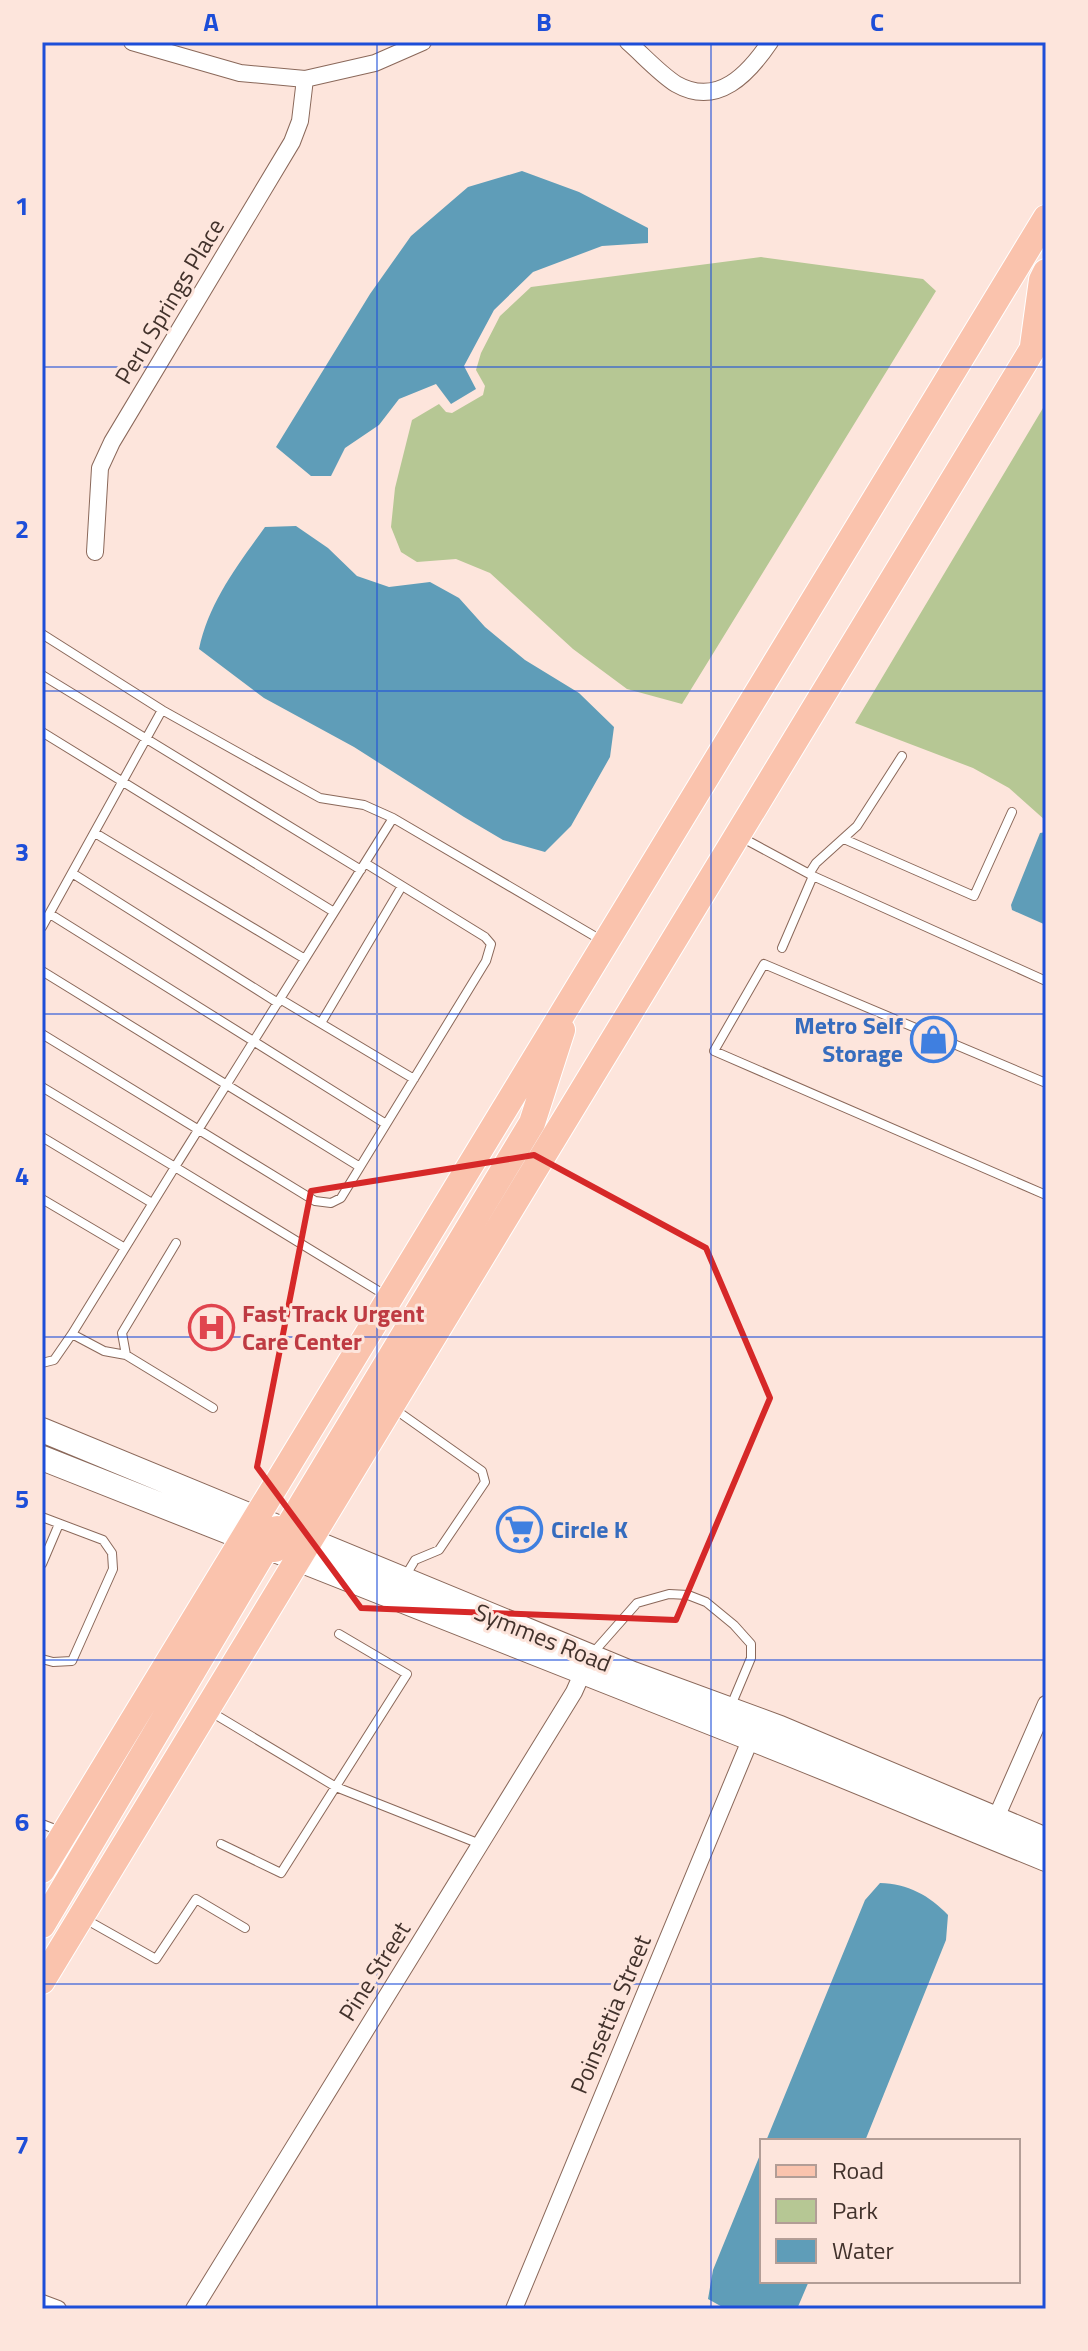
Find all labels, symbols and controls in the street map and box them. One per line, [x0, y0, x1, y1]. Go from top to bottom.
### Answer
text: A [203, 2, 219, 41]
text: B [536, 2, 552, 41]
text: C [870, 2, 884, 41]
text: 1 [15, 186, 29, 225]
street label: Peru Springs Place [105, 211, 233, 391]
text: 2 [15, 509, 29, 548]
text: 3 [15, 832, 29, 871]
place label: Metro Self Storage [794, 1007, 903, 1071]
shop icon: Metro Self Storage [910, 1015, 958, 1063]
text: 4 [15, 1156, 29, 1195]
place label: Fast Track Urgent Care Center [242, 1295, 425, 1359]
hospital icon: Fast Track Urgent Care Center [187, 1303, 235, 1351]
text: 5 [15, 1479, 29, 1518]
supermarket icon: Circle K [496, 1505, 544, 1553]
place label: Circle K [551, 1511, 628, 1547]
street label: Symmes Road [469, 1593, 617, 1681]
text: 6 [15, 1802, 29, 1841]
street label: Pine Street [329, 1914, 419, 2028]
street label: Poinsettia Street [560, 1928, 660, 2099]
text: 7 [15, 2125, 29, 2164]
legend [760, 2139, 1020, 2283]
text: Road [832, 2152, 884, 2188]
text: Park [832, 2192, 878, 2228]
text: Water [832, 2232, 894, 2268]

